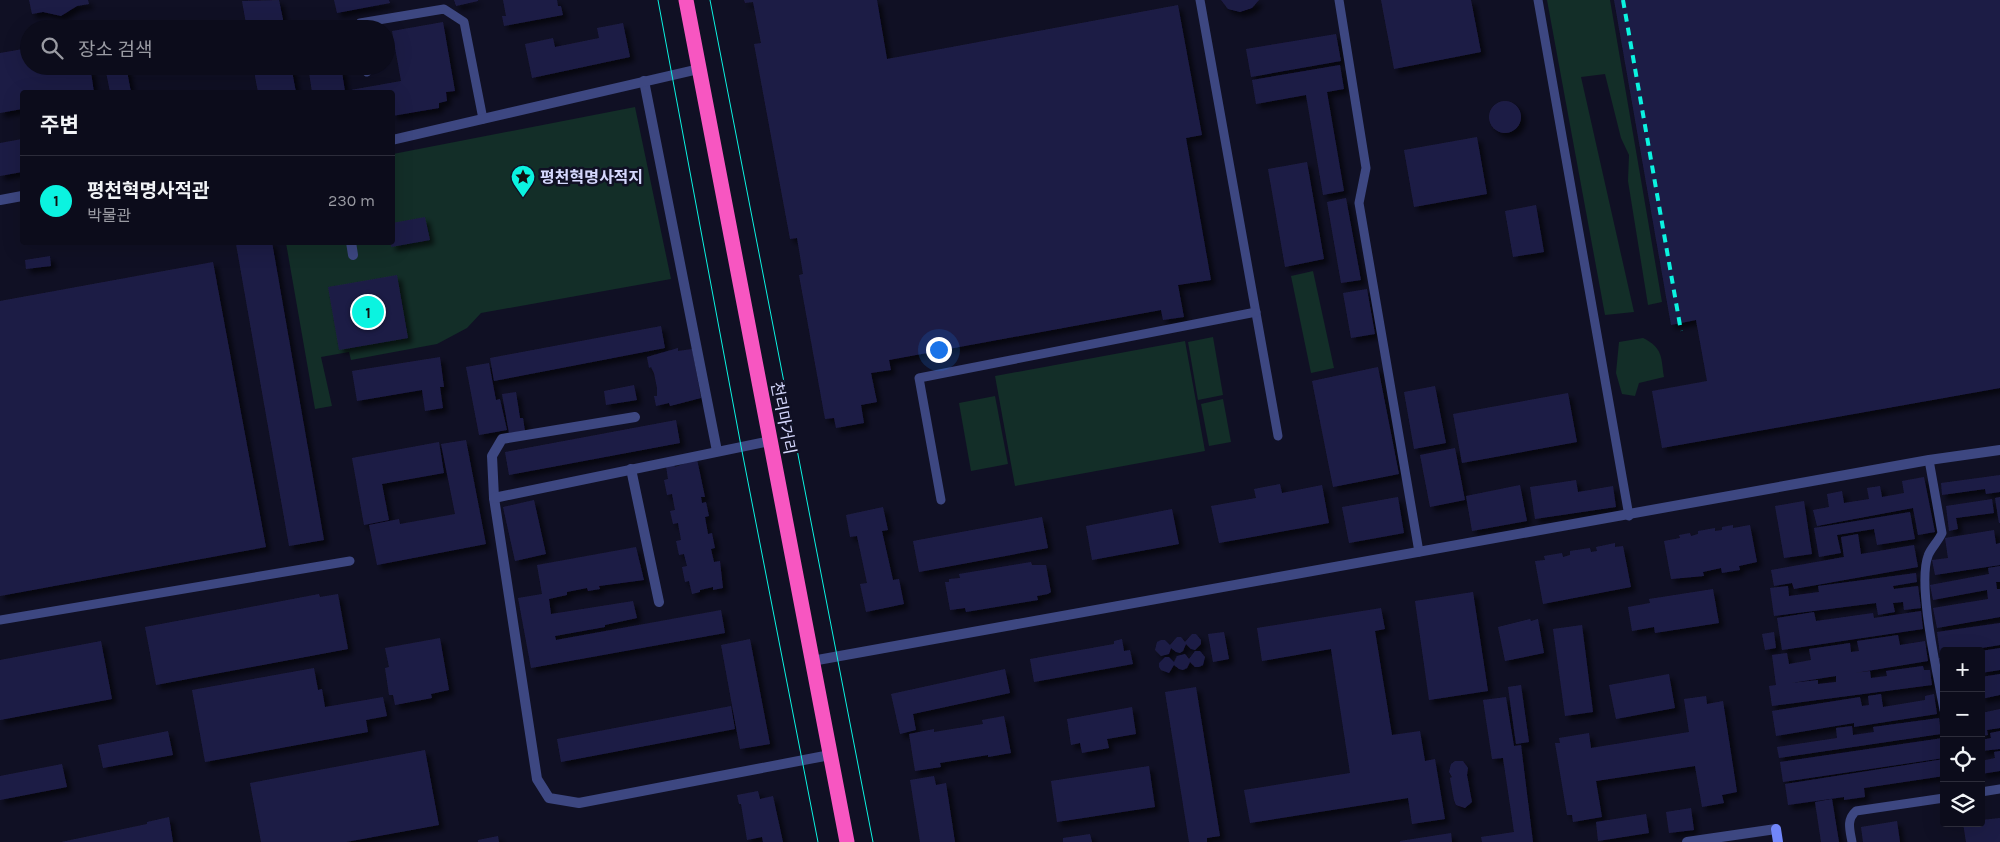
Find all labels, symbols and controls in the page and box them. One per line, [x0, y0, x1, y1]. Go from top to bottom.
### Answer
search box [20, 20, 395, 75]
icon: search [38, 34, 66, 62]
text: 장소 검색 [78, 39, 152, 61]
text: 주변 [40, 113, 79, 137]
place icon: 평천혁명사적지 [510, 164, 536, 198]
place label: 평천혁명사적지 [540, 168, 643, 187]
text: 평천혁명사적관 [87, 180, 209, 202]
text: 1 [53, 191, 59, 210]
text: 230 m [328, 191, 375, 210]
text: 박물관 [87, 206, 131, 225]
pin: 1 [352, 293, 384, 331]
your location [926, 337, 952, 363]
street label: 천리마거리 [767, 380, 800, 456]
map controls [1940, 647, 1985, 827]
button: + [1940, 647, 1985, 692]
button: − [1940, 692, 1985, 737]
button: locate [1940, 737, 1985, 782]
button: layers [1940, 782, 1985, 827]

